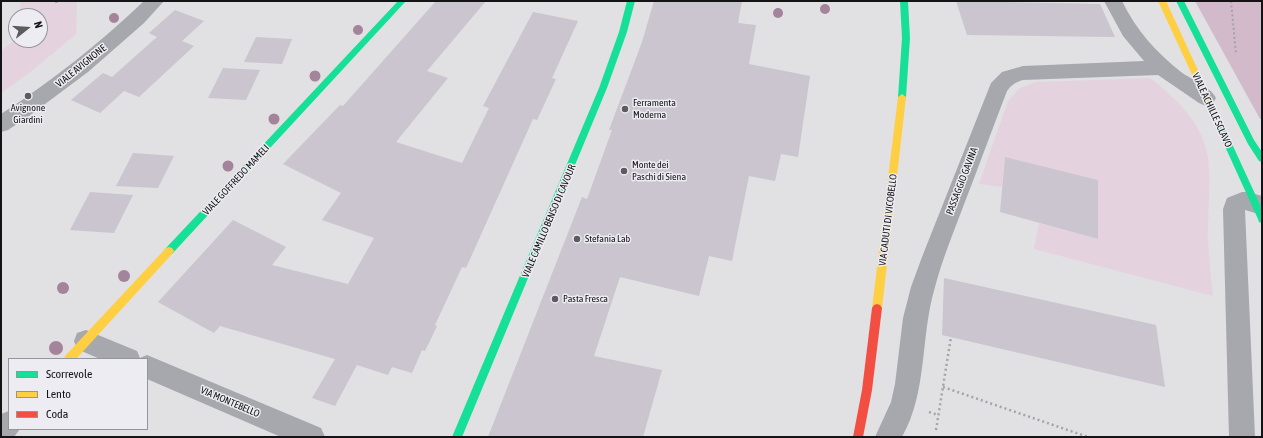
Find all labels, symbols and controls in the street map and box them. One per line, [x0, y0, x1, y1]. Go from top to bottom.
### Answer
north arrow [8, 8, 48, 48]
text: N [32, 20, 45, 30]
street label: VIALE AVIGNONE [53, 42, 109, 90]
street label: VIALE ACHILLE SCLAVO [1189, 71, 1235, 149]
marker: Avignone Giardini [23, 91, 33, 101]
place label: Ferramenta Moderna [633, 97, 676, 120]
place label: Avignone Giardini [11, 102, 45, 126]
marker: Ferramenta Moderna [620, 104, 630, 114]
street label: VIALE GOFFREDO MAMELI [200, 142, 272, 218]
street label: PASSAGGIO GAVINA [944, 146, 980, 216]
place label: Monte dei Paschi di Siena [632, 159, 686, 182]
street label: VIALE CAMILLO BENSO DI CAVOUR [520, 163, 578, 279]
marker: Monte dei Paschi di Siena [619, 166, 629, 176]
street label: VIA CADUTI DI VICOBELLO [876, 173, 900, 267]
place label: Stefania Lab [585, 233, 630, 245]
marker: Stefania Lab [572, 234, 582, 244]
place label: Pasta Fresca [563, 293, 608, 305]
marker: Pasta Fresca [550, 294, 560, 304]
legend [8, 358, 148, 430]
text: Scorrevole [46, 367, 93, 381]
street label: VIA MONTEBELLO [199, 384, 261, 420]
text: Lento [46, 387, 71, 401]
text: Coda [46, 407, 68, 421]

